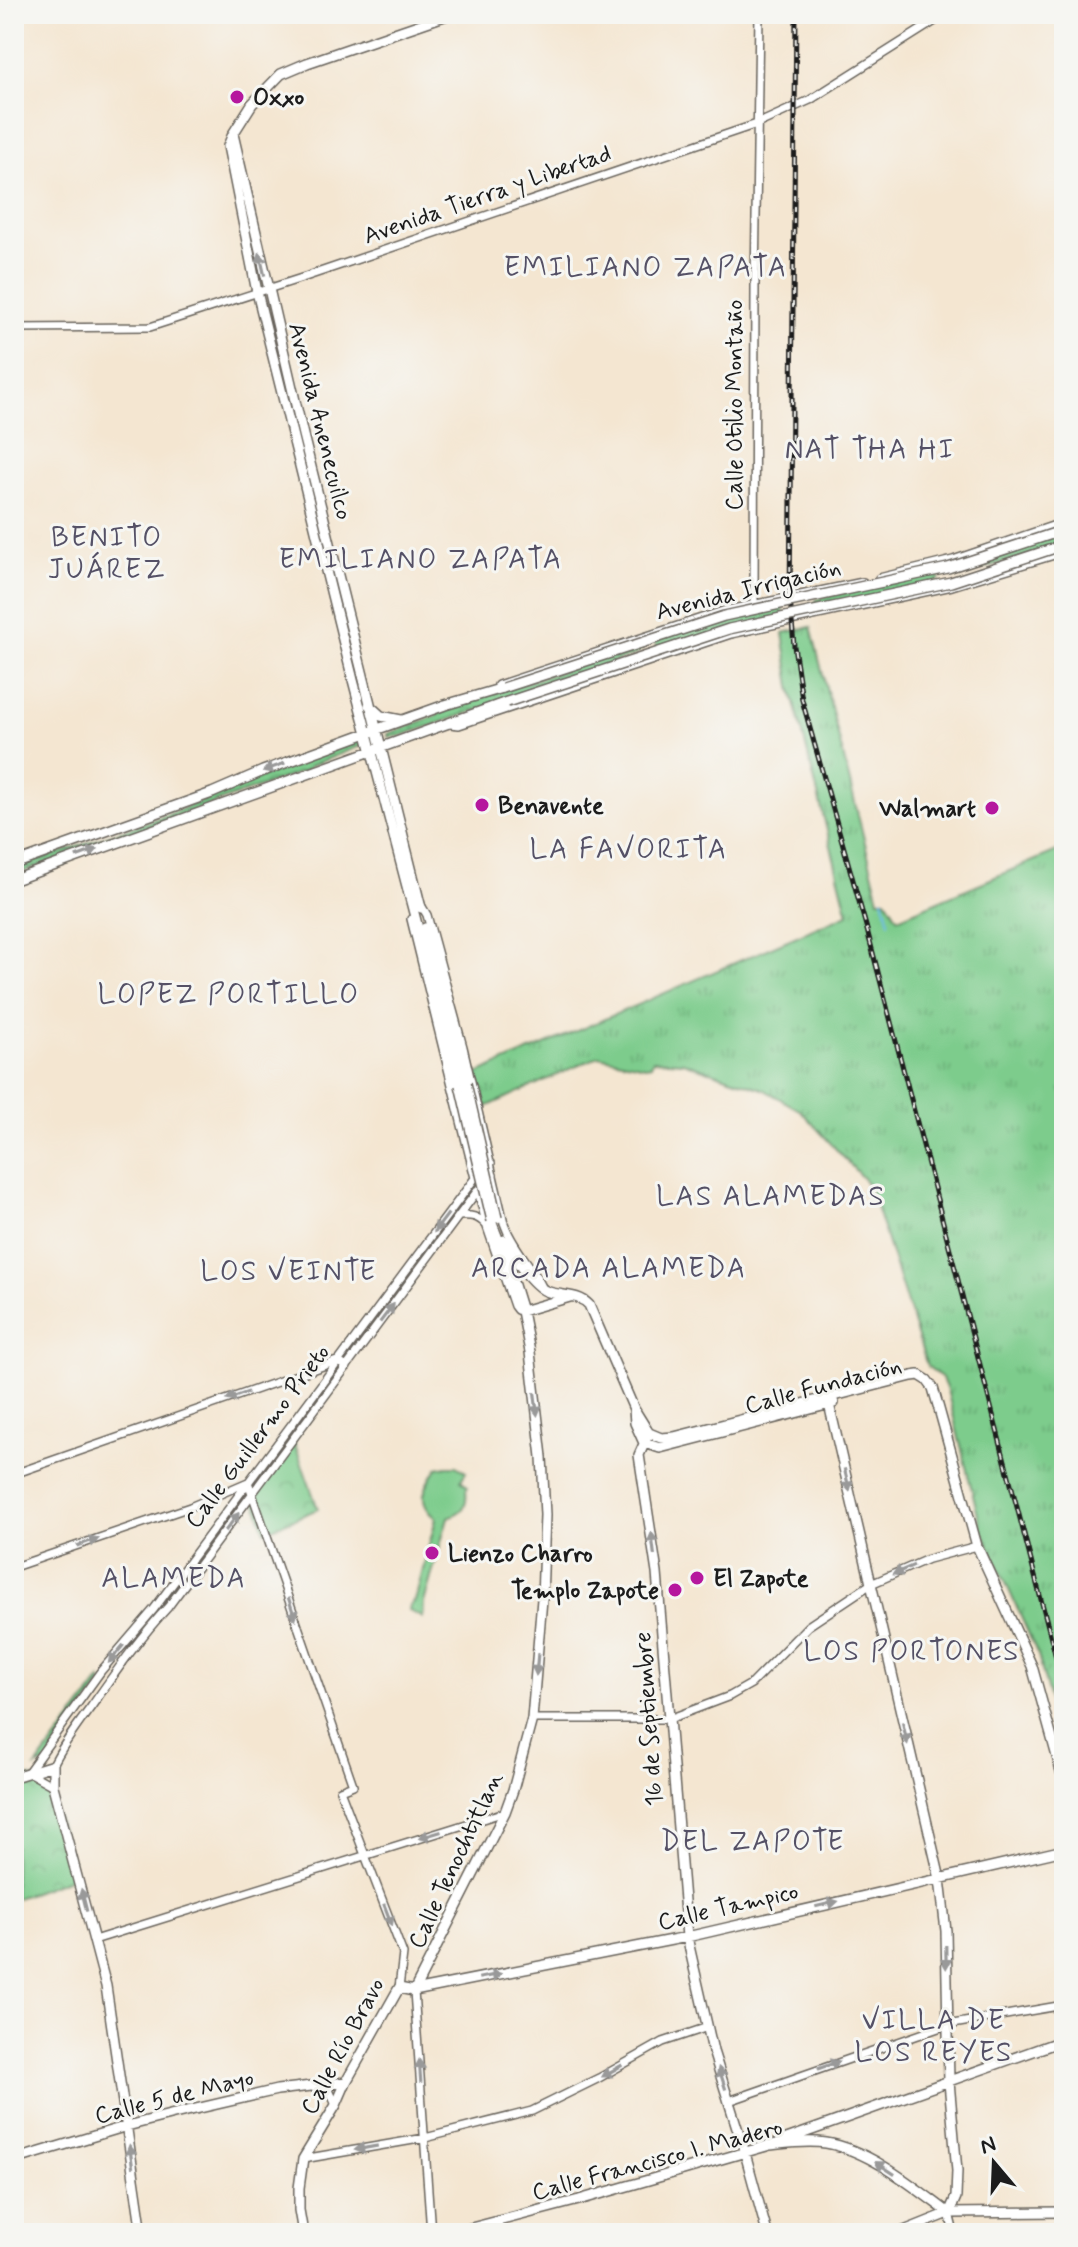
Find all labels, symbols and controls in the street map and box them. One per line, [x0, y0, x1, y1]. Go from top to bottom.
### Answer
place label: Oxxo [253, 83, 305, 114]
marker: Oxxo [228, 88, 246, 106]
street label: Avenida Tierra y Libertad [359, 138, 616, 252]
district label: EMILIANO ZAPATA [504, 250, 788, 287]
one-way arrow [255, 251, 268, 276]
street label: Calle Otilio Montaño [720, 299, 751, 511]
street label: Avenida Anenecuilco [280, 320, 359, 523]
district label: NAT THA HI [785, 432, 955, 469]
district label: BENITO JUÁREZ [48, 520, 166, 589]
district label: EMILIANO ZAPATA [279, 542, 563, 579]
street label: Avenida Irrigación [653, 552, 845, 630]
one-way arrow [262, 761, 286, 774]
place label: Benavente [498, 791, 604, 822]
place label: Walmart [878, 794, 976, 825]
marker: Benavente [473, 796, 491, 814]
marker: Walmart [983, 799, 1001, 817]
district label: LA FAVORITA [530, 832, 728, 869]
one-way arrow [75, 846, 99, 859]
district label: LOPEZ PORTILLO [98, 977, 360, 1014]
district label: LAS ALAMEDAS [656, 1179, 886, 1216]
one-way arrow [433, 1213, 449, 1233]
district label: ARCADA ALAMEDA [471, 1251, 747, 1288]
district label: LOS VEINTE [201, 1254, 377, 1291]
one-way arrow [378, 1303, 394, 1324]
street label: Calle Guillermo Prieto [179, 1339, 338, 1535]
street label: Calle Fundación [741, 1351, 905, 1422]
one-way arrow [225, 1390, 249, 1402]
one-way arrow [529, 1392, 542, 1417]
one-way arrow [841, 1468, 854, 1493]
one-way arrow [223, 1512, 239, 1532]
one-way arrow [646, 1531, 659, 1556]
one-way arrow [76, 1535, 100, 1547]
place label: Lienzo Charro [448, 1539, 593, 1570]
marker: Lienzo Charro [423, 1544, 441, 1562]
district label: ALAMEDA [101, 1561, 247, 1598]
one-way arrow [892, 1563, 915, 1577]
place label: El Zapote [713, 1564, 809, 1595]
marker: El Zapote [688, 1569, 706, 1587]
place label: Templo Zapote [511, 1576, 659, 1607]
marker: Templo Zapote [666, 1581, 684, 1599]
one-way arrow [286, 1597, 298, 1621]
street label: 16 de Septiembre [628, 1631, 671, 1807]
district label: LOS PORTONES [803, 1634, 1021, 1671]
one-way arrow [108, 1644, 125, 1664]
one-way arrow [530, 1652, 543, 1677]
one-way arrow [899, 1721, 912, 1746]
street label: Calle Tenochtitlan [402, 1767, 511, 1954]
district label: DEL ZAPOTE [661, 1824, 845, 1861]
one-way arrow [418, 1829, 442, 1842]
street label: Calle Tampico [655, 1876, 802, 1939]
one-way arrow [78, 1888, 90, 1913]
one-way arrow [814, 1897, 839, 1910]
one-way arrow [382, 1903, 395, 1927]
one-way arrow [940, 1945, 952, 1970]
one-way arrow [478, 1969, 503, 1981]
street label: Calle Río Bravo [294, 1973, 392, 2121]
district label: VILLA DE LOS REYES [855, 2003, 1013, 2072]
one-way arrow [413, 2058, 426, 2083]
one-way arrow [817, 2059, 841, 2071]
street label: Calle 5 de Mayo [92, 2063, 257, 2132]
one-way arrow [601, 2063, 623, 2077]
one-way arrow [715, 2065, 728, 2089]
street label: Calle Francisco I. Madero [529, 2112, 786, 2209]
north arrow [954, 2123, 1034, 2203]
text: N [977, 2130, 1000, 2162]
one-way arrow [353, 2142, 378, 2155]
one-way arrow [124, 2143, 137, 2168]
one-way arrow [874, 2162, 896, 2176]

